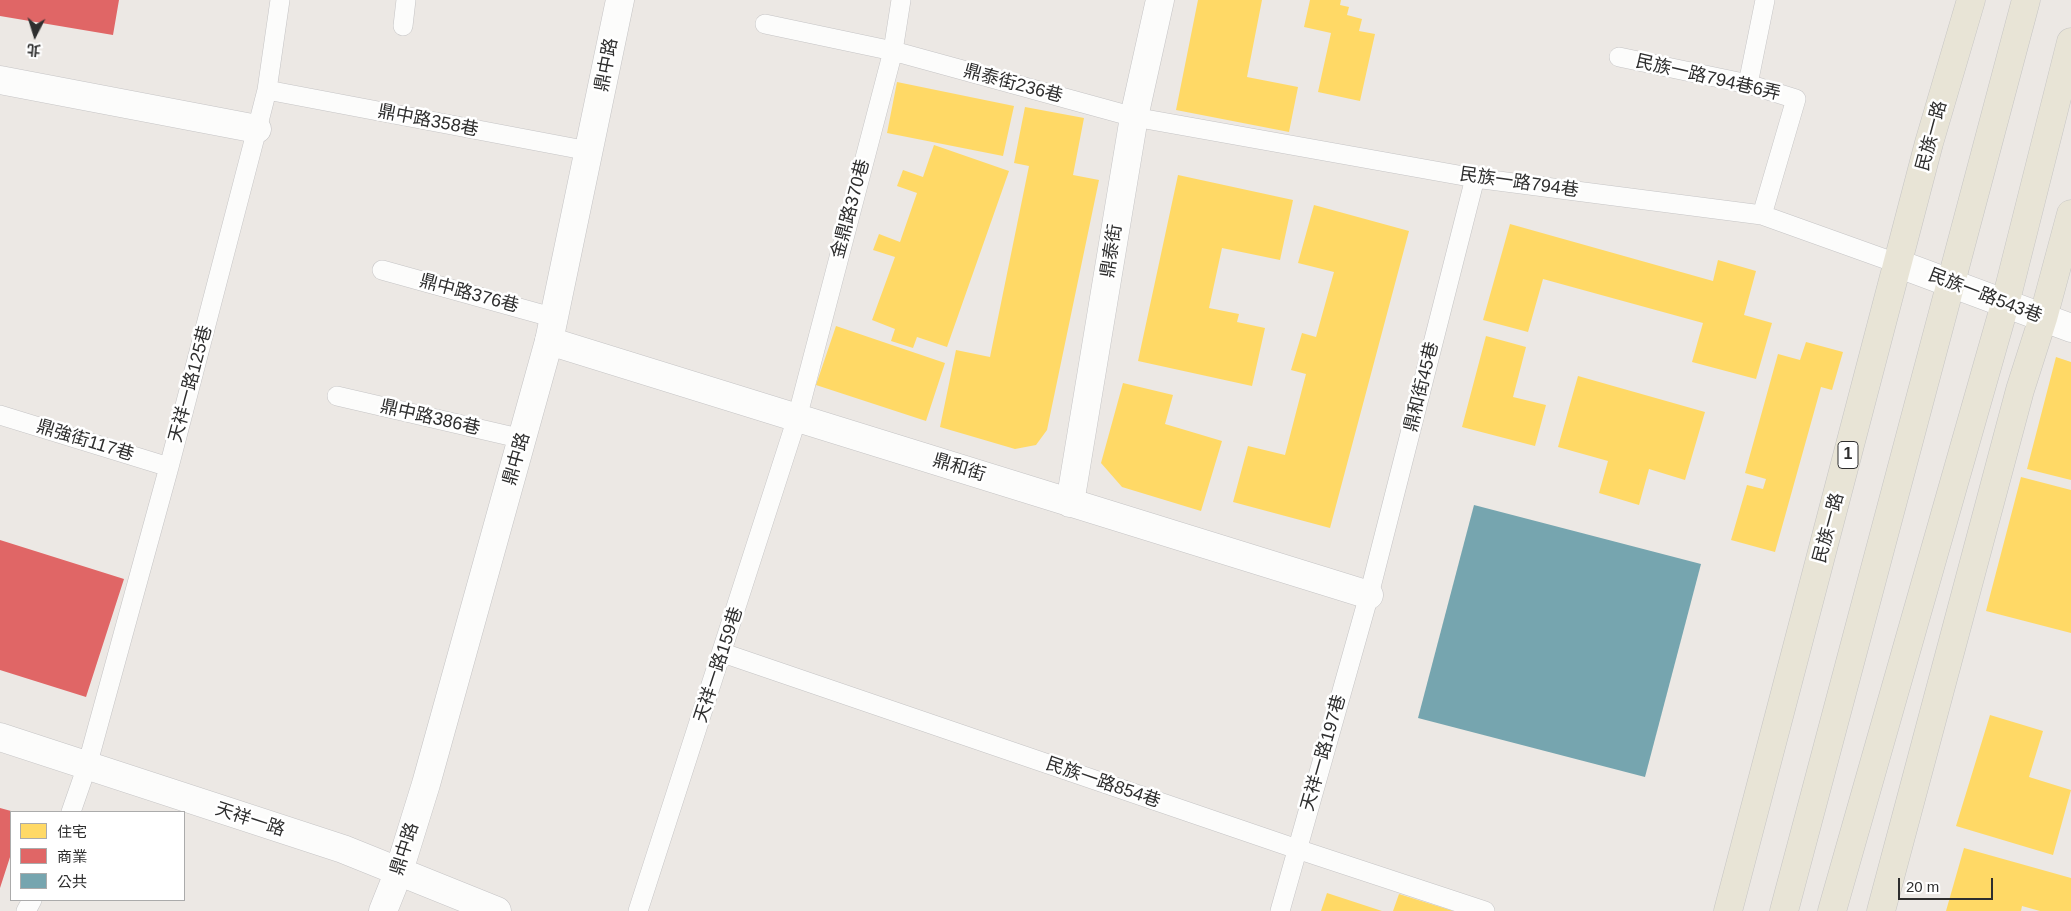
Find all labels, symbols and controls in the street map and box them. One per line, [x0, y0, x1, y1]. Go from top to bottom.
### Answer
north arrow [10, 10, 60, 60]
street label: 鼎中路 [591, 36, 623, 94]
text: 北 [26, 41, 41, 59]
street label: 民族一路794巷6弄 [1633, 51, 1783, 105]
street label: 鼎泰街236巷 [961, 60, 1065, 108]
street label: 民族一路 [1912, 98, 1952, 174]
street label: 鼎中路358巷 [376, 101, 480, 141]
street label: 金鼎路370巷 [827, 157, 875, 261]
street label: 民族一路794巷 [1458, 164, 1580, 202]
street label: 鼎泰街 [1097, 223, 1127, 279]
street label: 民族一路543巷 [1925, 264, 2045, 328]
street label: 鼎中路376巷 [417, 270, 521, 318]
street label: 天祥一路125巷 [165, 323, 217, 445]
street label: 鼎和街45巷 [1400, 340, 1444, 434]
street label: 鼎中路386巷 [378, 396, 482, 440]
street label: 鼎強街117巷 [34, 416, 136, 466]
street label: 鼎中路 [499, 430, 535, 488]
road number: 1 [1838, 442, 1858, 468]
street label: 鼎和街 [930, 450, 988, 486]
street label: 民族一路 [1809, 490, 1849, 566]
street label: 天祥一路159巷 [690, 605, 748, 725]
street label: 天祥一路197巷 [1297, 692, 1351, 814]
street label: 民族一路854巷 [1043, 753, 1163, 813]
street label: 天祥一路 [212, 799, 288, 841]
legend [10, 811, 185, 901]
street label: 鼎中路 [386, 820, 424, 878]
text: 住宅 [57, 823, 87, 840]
text: 商業 [57, 848, 87, 865]
scale bar [1901, 868, 1996, 900]
text: 公共 [57, 873, 87, 890]
text: 20 m [1906, 878, 1939, 895]

